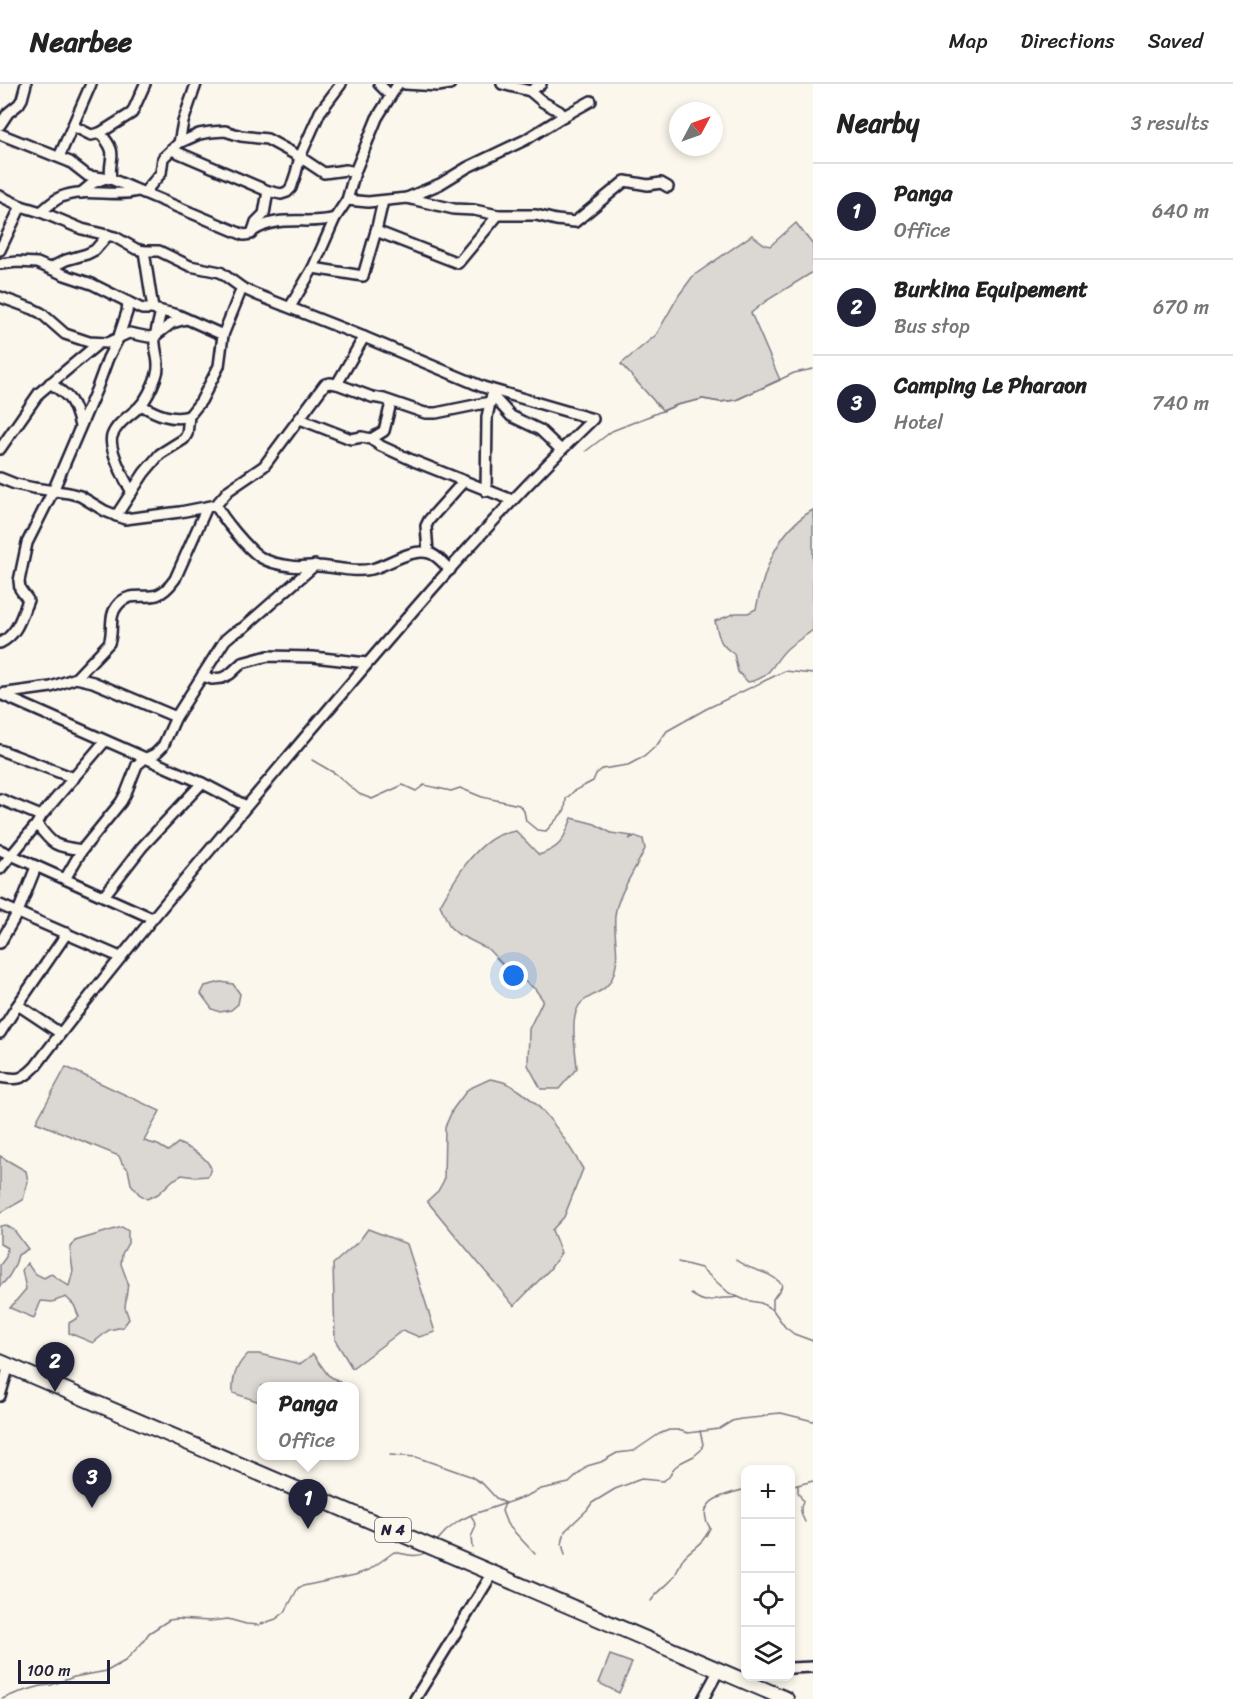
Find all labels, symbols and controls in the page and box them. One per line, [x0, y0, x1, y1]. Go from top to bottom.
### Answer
text: Nearbee [30, 17, 132, 66]
text: Map [949, 22, 987, 60]
text: Directions [1020, 22, 1115, 60]
text: Saved [1148, 22, 1203, 60]
text: Nearby [837, 100, 919, 146]
north arrow [669, 102, 723, 156]
text: 3 results [1131, 106, 1209, 141]
text: Panga [894, 174, 952, 213]
text: 1 [852, 194, 861, 229]
text: 640 m [1152, 194, 1209, 229]
text: Office [894, 213, 950, 248]
text: Burkina Equipement [894, 270, 1088, 309]
text: 2 [851, 290, 862, 325]
text: 670 m [1153, 290, 1209, 325]
text: Bus stop [894, 309, 970, 344]
text: Camping Le Pharaon [894, 366, 1087, 405]
text: 3 [851, 386, 862, 421]
text: 740 m [1152, 386, 1209, 421]
text: Hotel [894, 405, 943, 440]
your location [499, 961, 528, 990]
pin: 2 [36, 1342, 74, 1392]
popup [257, 1382, 359, 1460]
text: Panga [279, 1384, 337, 1423]
text: Office [279, 1423, 335, 1458]
pin: 3 [72, 1458, 112, 1508]
map controls [741, 1465, 795, 1681]
button: + [741, 1465, 795, 1519]
pin: 1 [288, 1480, 328, 1529]
road number: N 4 [375, 1518, 411, 1542]
button: − [741, 1519, 795, 1573]
button: locate [741, 1573, 795, 1627]
button: layers [741, 1627, 795, 1681]
text: 100 m [27, 1656, 71, 1685]
scale bar [18, 1657, 110, 1684]

